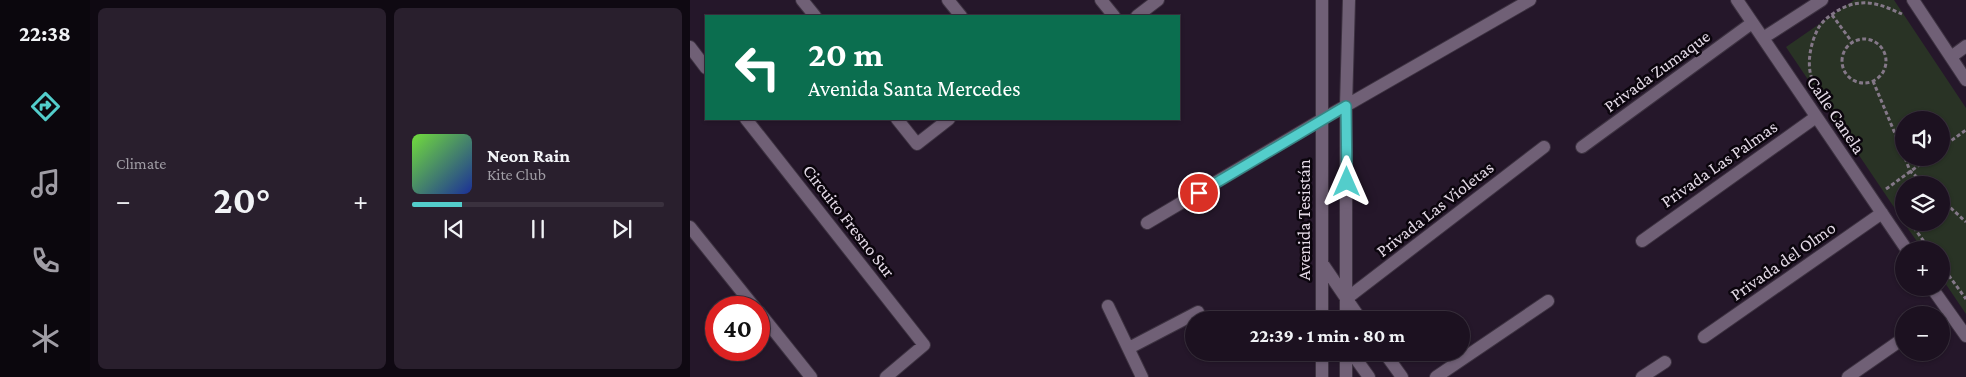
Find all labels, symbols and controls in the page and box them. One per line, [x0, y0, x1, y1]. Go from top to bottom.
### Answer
text: 22:38 [19, 21, 71, 46]
street label: Privada Zumaque [1600, 26, 1714, 116]
icon: left [725, 35, 790, 100]
text: 20 m [808, 35, 883, 74]
street label: Calle Canela [1803, 72, 1869, 158]
text: Avenida Santa Mercedes [808, 76, 1021, 101]
icon: directions [28, 89, 63, 124]
map controls [1895, 111, 1950, 361]
button: sound [1895, 111, 1950, 166]
street label: Privada Las Palmas [1657, 116, 1781, 212]
text: Neon Rain [487, 145, 570, 166]
text: Climate [116, 155, 166, 172]
position arrow [1320, 155, 1372, 207]
street label: Privada Las Violetas [1372, 157, 1498, 261]
street label: Avenida Tesistán [1294, 159, 1314, 281]
street label: Circuito Fresno Sur [799, 161, 900, 282]
icon: music [28, 166, 63, 201]
text: Kite Club [487, 166, 546, 183]
pin [1178, 172, 1220, 214]
button: layers [1895, 176, 1950, 231]
text: 20° [213, 179, 271, 221]
icon: arrive [1185, 179, 1213, 207]
text: − [116, 185, 131, 216]
text: + [353, 185, 368, 216]
icon: previous [440, 215, 468, 243]
icon: pause [524, 215, 552, 243]
icon: next [608, 215, 636, 243]
street label: Privada del Olmo [1727, 217, 1839, 305]
button: + [1895, 241, 1950, 296]
icon: phone [28, 243, 63, 278]
speed limit sign: 40 [705, 296, 770, 361]
button: − [1895, 306, 1950, 361]
icon: climate [28, 321, 63, 356]
text: 22:39 · 1 min · 80 m [1250, 325, 1405, 346]

